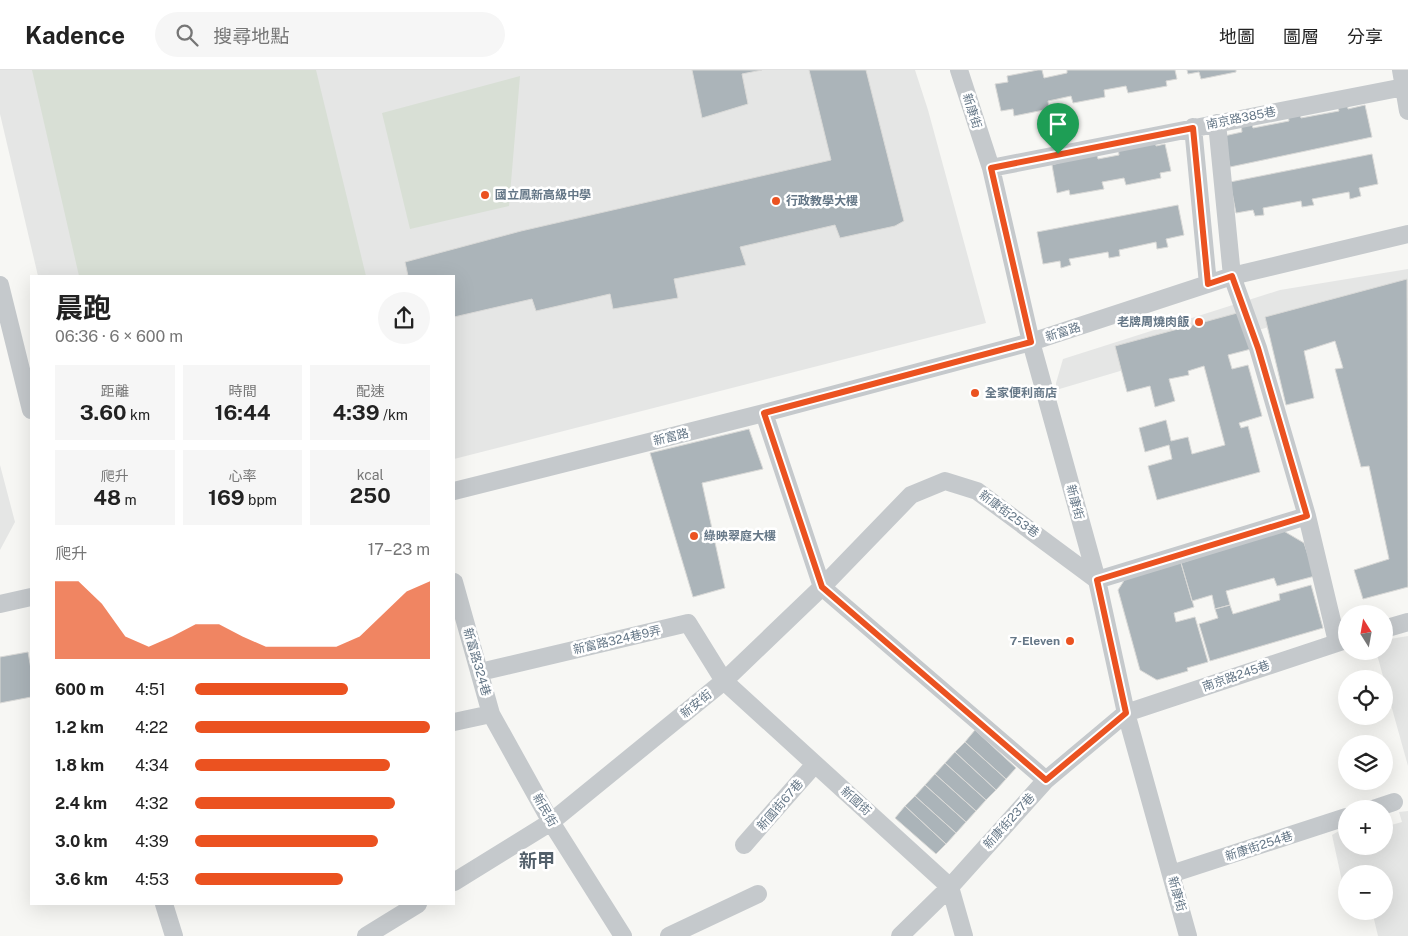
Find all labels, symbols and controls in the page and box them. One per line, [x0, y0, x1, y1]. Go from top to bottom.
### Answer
search box [155, 12, 505, 57]
text: Kadence [25, 21, 125, 49]
icon: search [173, 21, 201, 49]
text: 搜尋地點 [213, 25, 289, 47]
text: 地圖 [1219, 26, 1255, 47]
text: 圖層 [1283, 26, 1319, 47]
text: 分享 [1347, 26, 1383, 47]
street label: 新康街 [960, 92, 984, 130]
pin [1037, 103, 1079, 154]
street label: 南京路385巷 [1205, 104, 1277, 132]
icon: arrive [1044, 110, 1072, 138]
place label: 國立鳳新高級中學 [495, 188, 591, 202]
marker: 國立鳳新高級中學 [479, 189, 491, 201]
place label: 行政教學大樓 [786, 194, 858, 208]
marker: 行政教學大樓 [770, 195, 782, 207]
text: 晨跑 [55, 291, 111, 324]
button: share [378, 292, 430, 344]
place label: 老牌周燒肉飯 [1117, 315, 1190, 329]
marker: 老牌周燒肉飯 [1193, 316, 1205, 328]
street label: 新富路 [1044, 320, 1082, 344]
text: 06:36 · 6 × 600 m [55, 327, 183, 346]
text: 距離 [101, 383, 129, 399]
text: 時間 [228, 383, 256, 399]
text: 配速 [356, 383, 384, 399]
place label: 全家便利商店 [985, 386, 1057, 400]
marker: 全家便利商店 [969, 387, 981, 399]
text: 3.60 [80, 400, 127, 425]
text: 16:44 [214, 400, 271, 425]
text: 4:39 [332, 400, 380, 425]
text: km [127, 407, 150, 423]
text: /km [380, 407, 408, 423]
street label: 新富路 [652, 426, 690, 448]
text: kcal [357, 467, 384, 483]
text: 爬升 [101, 468, 129, 484]
text: 心率 [228, 468, 256, 484]
text: 250 [350, 483, 391, 508]
street label: 新康街 [1064, 483, 1086, 521]
text: 48 [93, 485, 121, 510]
text: 169 [208, 485, 245, 510]
street label: 新康街253巷 [976, 488, 1042, 540]
text: m [121, 492, 137, 508]
text: bpm [245, 492, 277, 508]
place label: 綠映翠庭大樓 [704, 529, 776, 543]
marker: 綠映翠庭大樓 [688, 530, 700, 542]
text: 17–23 m [368, 540, 430, 559]
text: 爬升 [55, 544, 87, 563]
north arrow [1338, 605, 1392, 660]
map controls [1338, 605, 1393, 920]
street label: 新富路324巷9弄 [572, 623, 662, 657]
street label: 新富路324巷 [461, 626, 493, 698]
place label: 7-Eleven [1010, 634, 1060, 648]
marker: 7-Eleven [1064, 635, 1076, 647]
street label: 南京路245巷 [1200, 658, 1272, 694]
button: locate [1338, 670, 1393, 725]
text: 600 m [55, 680, 104, 699]
text: 4:51 [135, 680, 165, 699]
street label: 新安街 [678, 687, 714, 721]
text: 1.2 km [55, 718, 104, 737]
text: 4:22 [135, 718, 168, 737]
button: layers [1338, 735, 1393, 790]
text: 1.8 km [55, 756, 104, 775]
text: 4:34 [135, 756, 169, 775]
street label: 新國街67巷 [754, 777, 806, 833]
street label: 新國街 [838, 784, 874, 818]
street label: 新康街237巷 [980, 790, 1038, 852]
street label: 新民街 [530, 791, 560, 829]
text: 2.4 km [55, 794, 107, 813]
text: 4:32 [135, 794, 168, 813]
button: + [1338, 800, 1393, 855]
street label: 新康街254巷 [1223, 828, 1295, 864]
text: 3.0 km [55, 832, 107, 851]
text: 4:39 [135, 832, 169, 851]
district label: 新甲 [519, 850, 555, 871]
button: − [1338, 865, 1393, 920]
text: 3.6 km [55, 870, 108, 889]
text: 4:53 [135, 870, 169, 889]
street label: 新康街 [1165, 875, 1189, 913]

